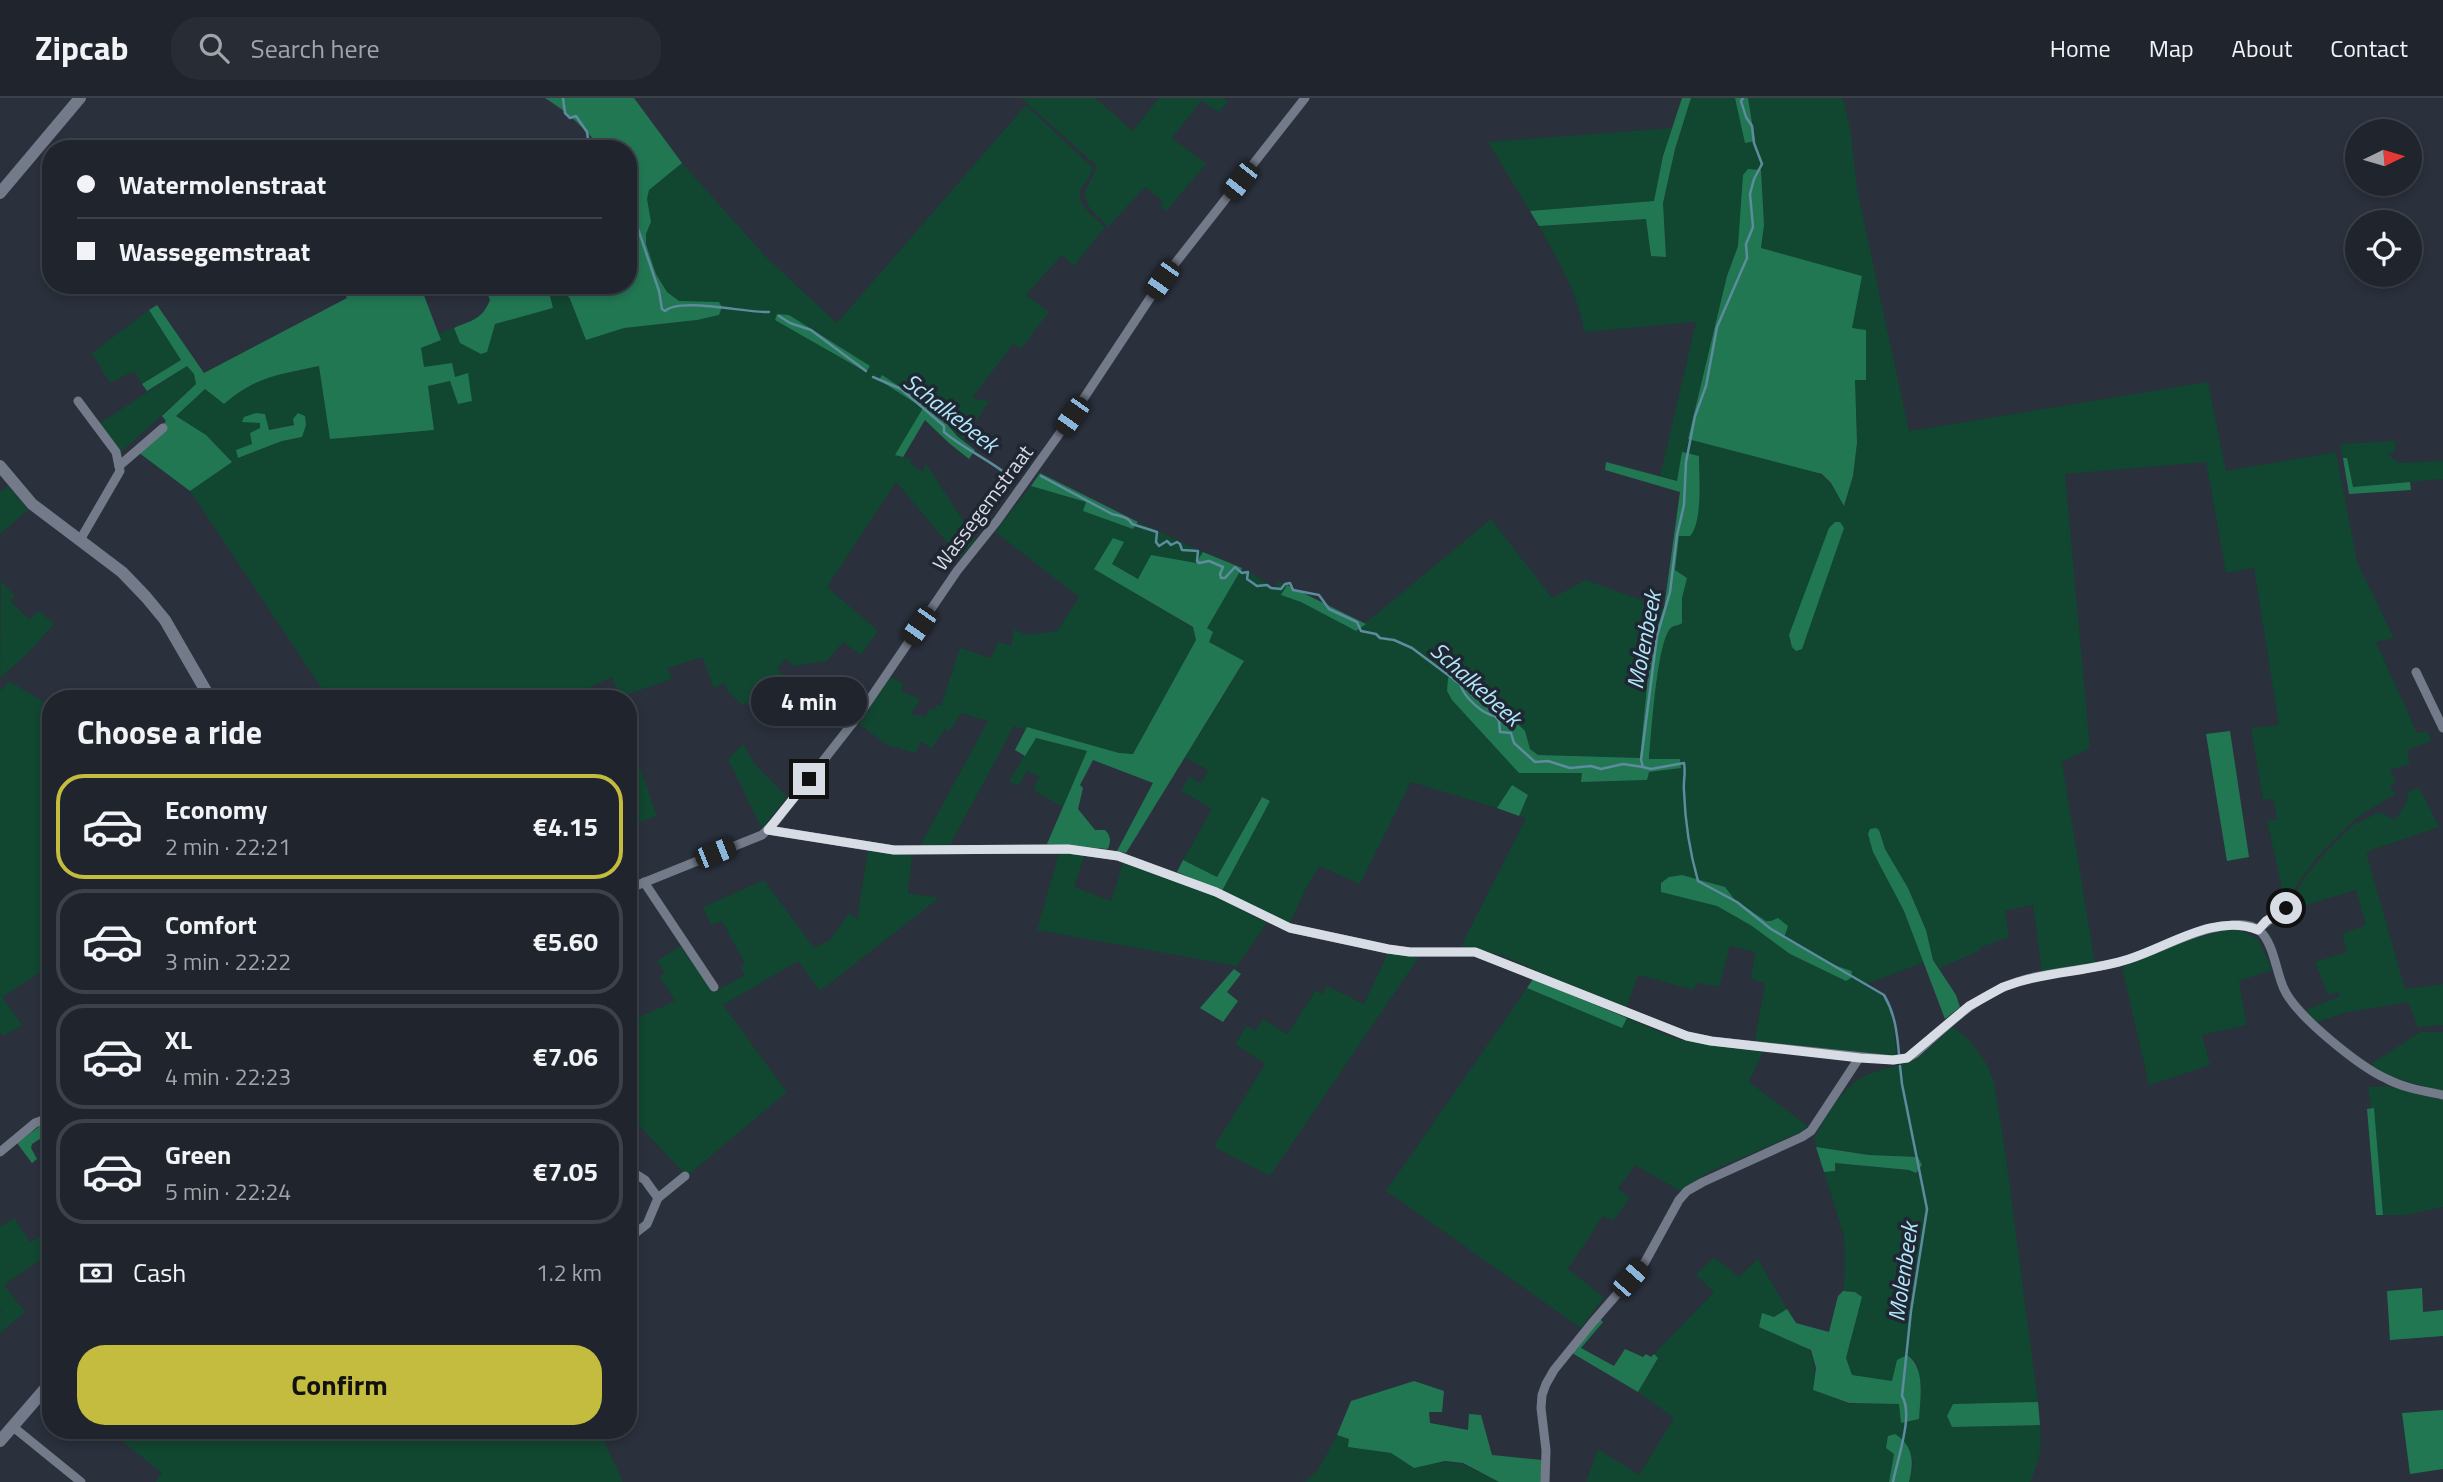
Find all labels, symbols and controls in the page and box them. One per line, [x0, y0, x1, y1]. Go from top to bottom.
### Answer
search box [171, 17, 661, 80]
text: Zipcab [35, 23, 129, 73]
icon: search [195, 29, 233, 67]
text: Search here [251, 29, 380, 68]
text: Home [2050, 30, 2111, 66]
text: Map [2149, 30, 2194, 66]
text: About [2232, 30, 2292, 66]
text: Contact [2330, 30, 2408, 66]
north arrow [2345, 119, 2422, 196]
map controls [2345, 119, 2422, 287]
car [1219, 158, 1262, 204]
text: Watermolenstraat [119, 165, 326, 204]
button: locate [2345, 210, 2422, 287]
text: Wassegemstraat [119, 232, 310, 271]
car [1142, 257, 1183, 303]
water label: Schalkebeek [896, 364, 1008, 463]
car [1052, 393, 1093, 439]
street label: Wassegemstraat [924, 437, 1041, 577]
water label: Molenbeek [1617, 585, 1671, 692]
car [899, 603, 940, 649]
water label: Schalkebeek [1423, 633, 1532, 736]
callout: 4 min [751, 678, 867, 726]
text: 4 min [781, 684, 837, 719]
text: Choose a ride [77, 708, 262, 756]
route end [793, 763, 825, 795]
text: Economy [165, 790, 267, 829]
icon: car [81, 795, 144, 858]
text: €4.15 [533, 807, 598, 846]
text: 2 min · 22:21 [165, 829, 291, 864]
car [692, 835, 739, 871]
route start [2270, 892, 2302, 924]
text: Comfort [165, 905, 257, 944]
icon: car [81, 910, 144, 973]
text: €5.60 [533, 922, 598, 961]
text: 3 min · 22:22 [165, 944, 291, 979]
text: XL [165, 1020, 192, 1059]
icon: car [81, 1025, 144, 1088]
text: €7.06 [533, 1037, 598, 1076]
text: 4 min · 22:23 [165, 1059, 291, 1094]
text: Green [165, 1135, 231, 1174]
icon: car [81, 1140, 144, 1203]
text: €7.05 [533, 1152, 598, 1191]
text: 5 min · 22:24 [165, 1174, 291, 1209]
water label: Molenbeek [1878, 1218, 1927, 1323]
text: Cash [133, 1253, 186, 1292]
icon: cash [77, 1254, 115, 1292]
text: 1.2 km [536, 1255, 602, 1290]
car [1609, 1256, 1652, 1302]
button: Confirm [77, 1345, 602, 1425]

